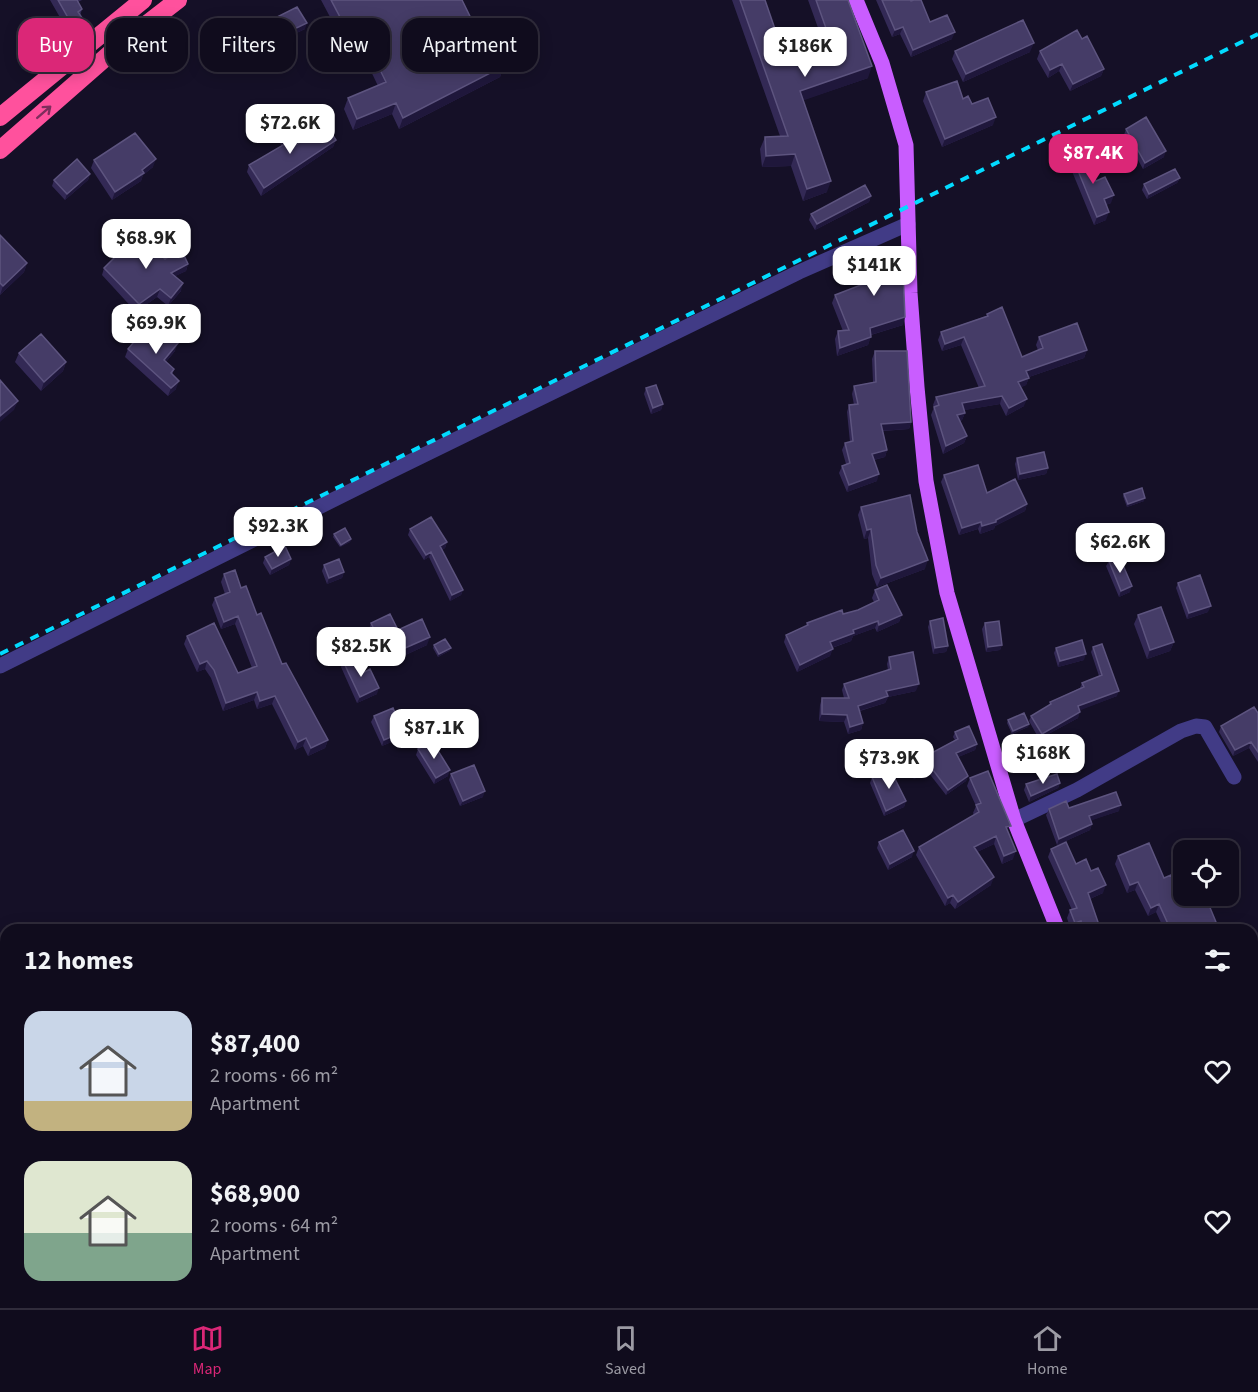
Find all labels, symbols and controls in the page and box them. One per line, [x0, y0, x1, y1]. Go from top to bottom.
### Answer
chip: Buy [18, 18, 94, 72]
chip: Rent [106, 18, 188, 72]
chip: Filters [200, 18, 296, 72]
chip: New [308, 18, 390, 72]
chip: Apartment [402, 18, 538, 72]
pin: $186K [763, 27, 847, 78]
text: $186K [778, 32, 832, 60]
pin: $72.6K [241, 104, 339, 155]
one-way arrow [36, 105, 51, 119]
text: $72.6K [260, 109, 320, 137]
pin: $87.4K [1044, 134, 1142, 185]
text: $87.4K [1063, 139, 1123, 167]
pin: $68.9K [97, 219, 195, 270]
text: $68.9K [116, 224, 176, 252]
pin: $141K [832, 246, 916, 297]
text: $141K [847, 251, 901, 279]
pin: $69.9K [107, 304, 205, 355]
text: $69.9K [126, 309, 186, 337]
pin: $92.3K [229, 507, 327, 558]
text: $92.3K [248, 512, 308, 540]
pin: $62.6K [1071, 523, 1169, 574]
text: $62.6K [1090, 528, 1150, 556]
pin: $82.5K [312, 627, 410, 678]
text: $82.5K [331, 632, 391, 660]
pin: $87.1K [385, 709, 483, 760]
text: $87.1K [404, 714, 464, 742]
pin: $168K [1001, 734, 1085, 785]
pin: $73.9K [840, 739, 938, 790]
text: $168K [1016, 739, 1070, 767]
text: $73.9K [859, 744, 919, 772]
map controls [1173, 840, 1239, 906]
button: locate [1173, 840, 1239, 906]
text: 12 homes [24, 942, 133, 979]
icon: filters [1201, 944, 1234, 977]
text: $87,400 [210, 1025, 300, 1062]
icon: home [72, 1035, 144, 1107]
icon: heart [1201, 1055, 1234, 1088]
text: 2 rooms · 66 m² [210, 1062, 338, 1090]
text: Apartment [210, 1090, 300, 1118]
text: $68,900 [210, 1175, 300, 1212]
icon: home [72, 1185, 144, 1257]
icon: heart [1201, 1205, 1234, 1238]
text: 2 rooms · 64 m² [210, 1212, 338, 1240]
text: Apartment [210, 1240, 300, 1268]
tab: Map [191, 1322, 224, 1380]
tab: Saved [605, 1322, 646, 1380]
tab: Home [1027, 1322, 1067, 1380]

